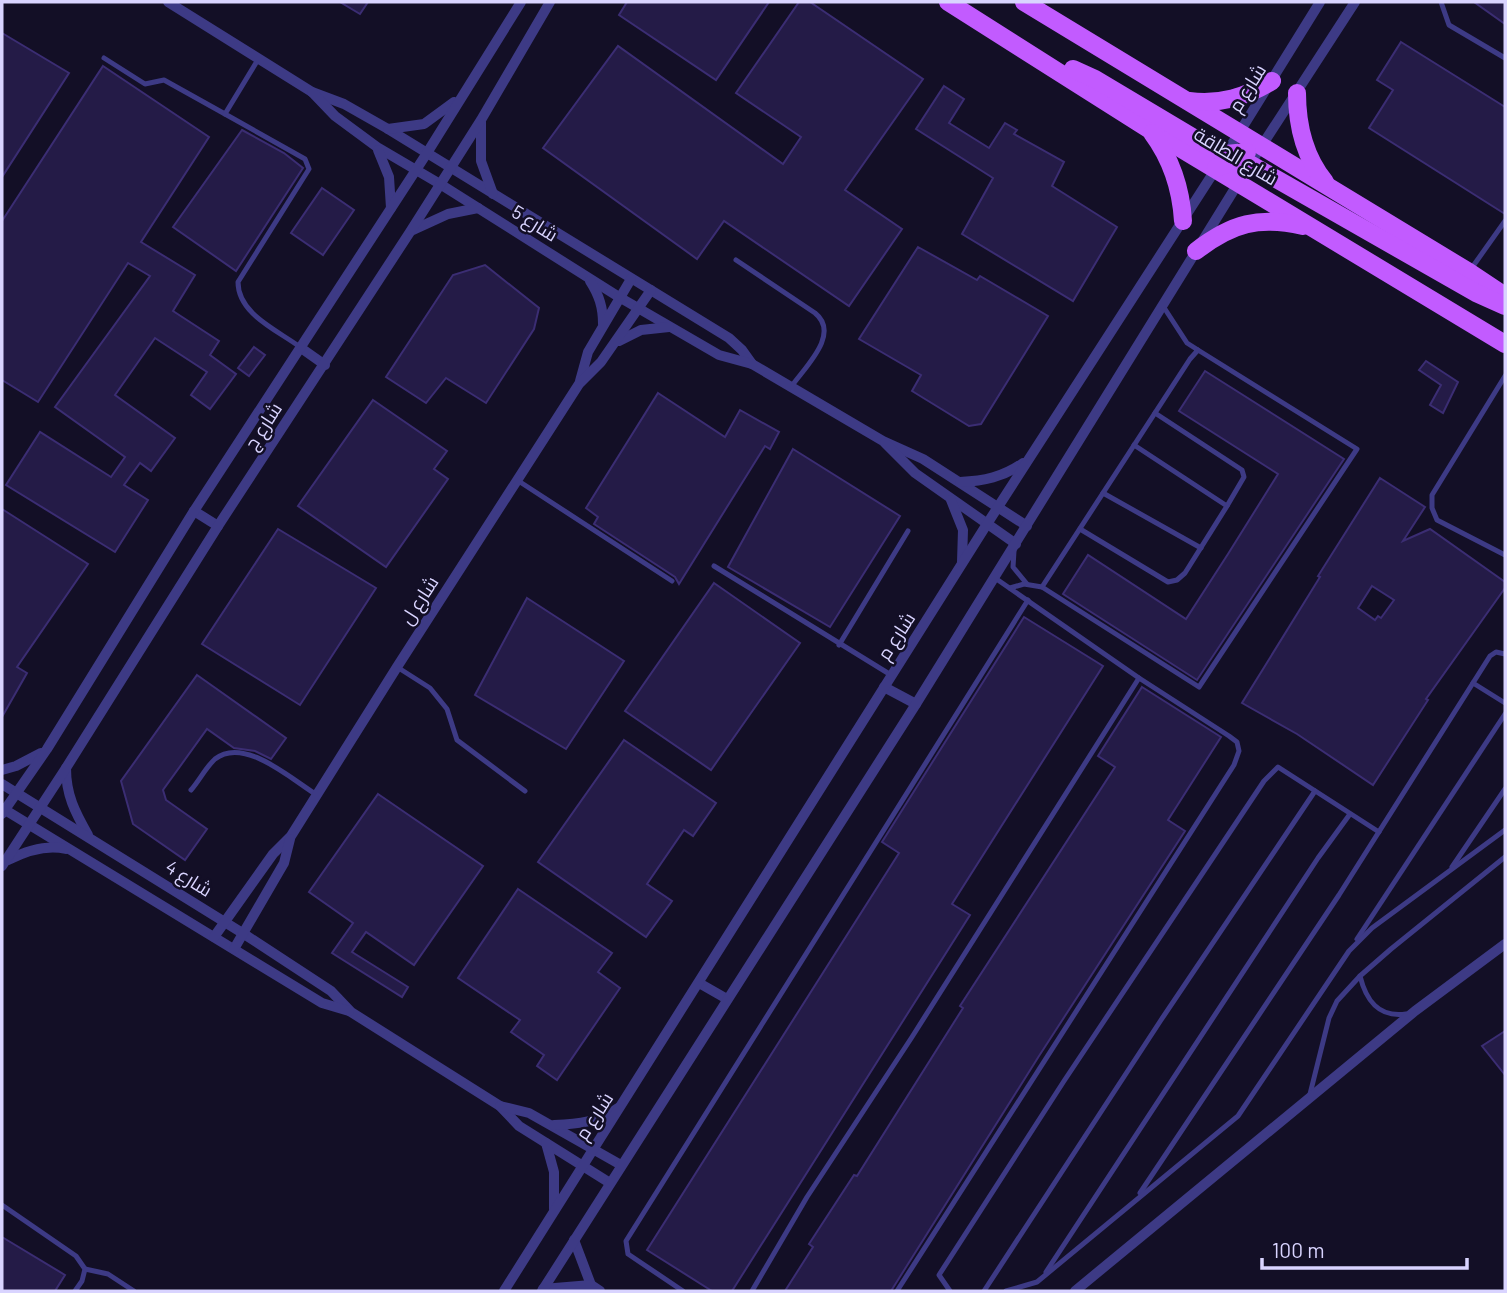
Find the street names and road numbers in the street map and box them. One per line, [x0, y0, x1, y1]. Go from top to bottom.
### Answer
street label: شارع م [1223, 59, 1273, 118]
street label: شارع الطاقة [1189, 122, 1282, 192]
street label: شارع 5 [506, 199, 563, 248]
street label: شارع ج [239, 398, 289, 455]
street label: شارع ل [394, 571, 445, 630]
street label: شارع م [872, 607, 922, 666]
street label: شارع 4 [160, 854, 217, 903]
street label: شارع م [570, 1087, 620, 1146]

